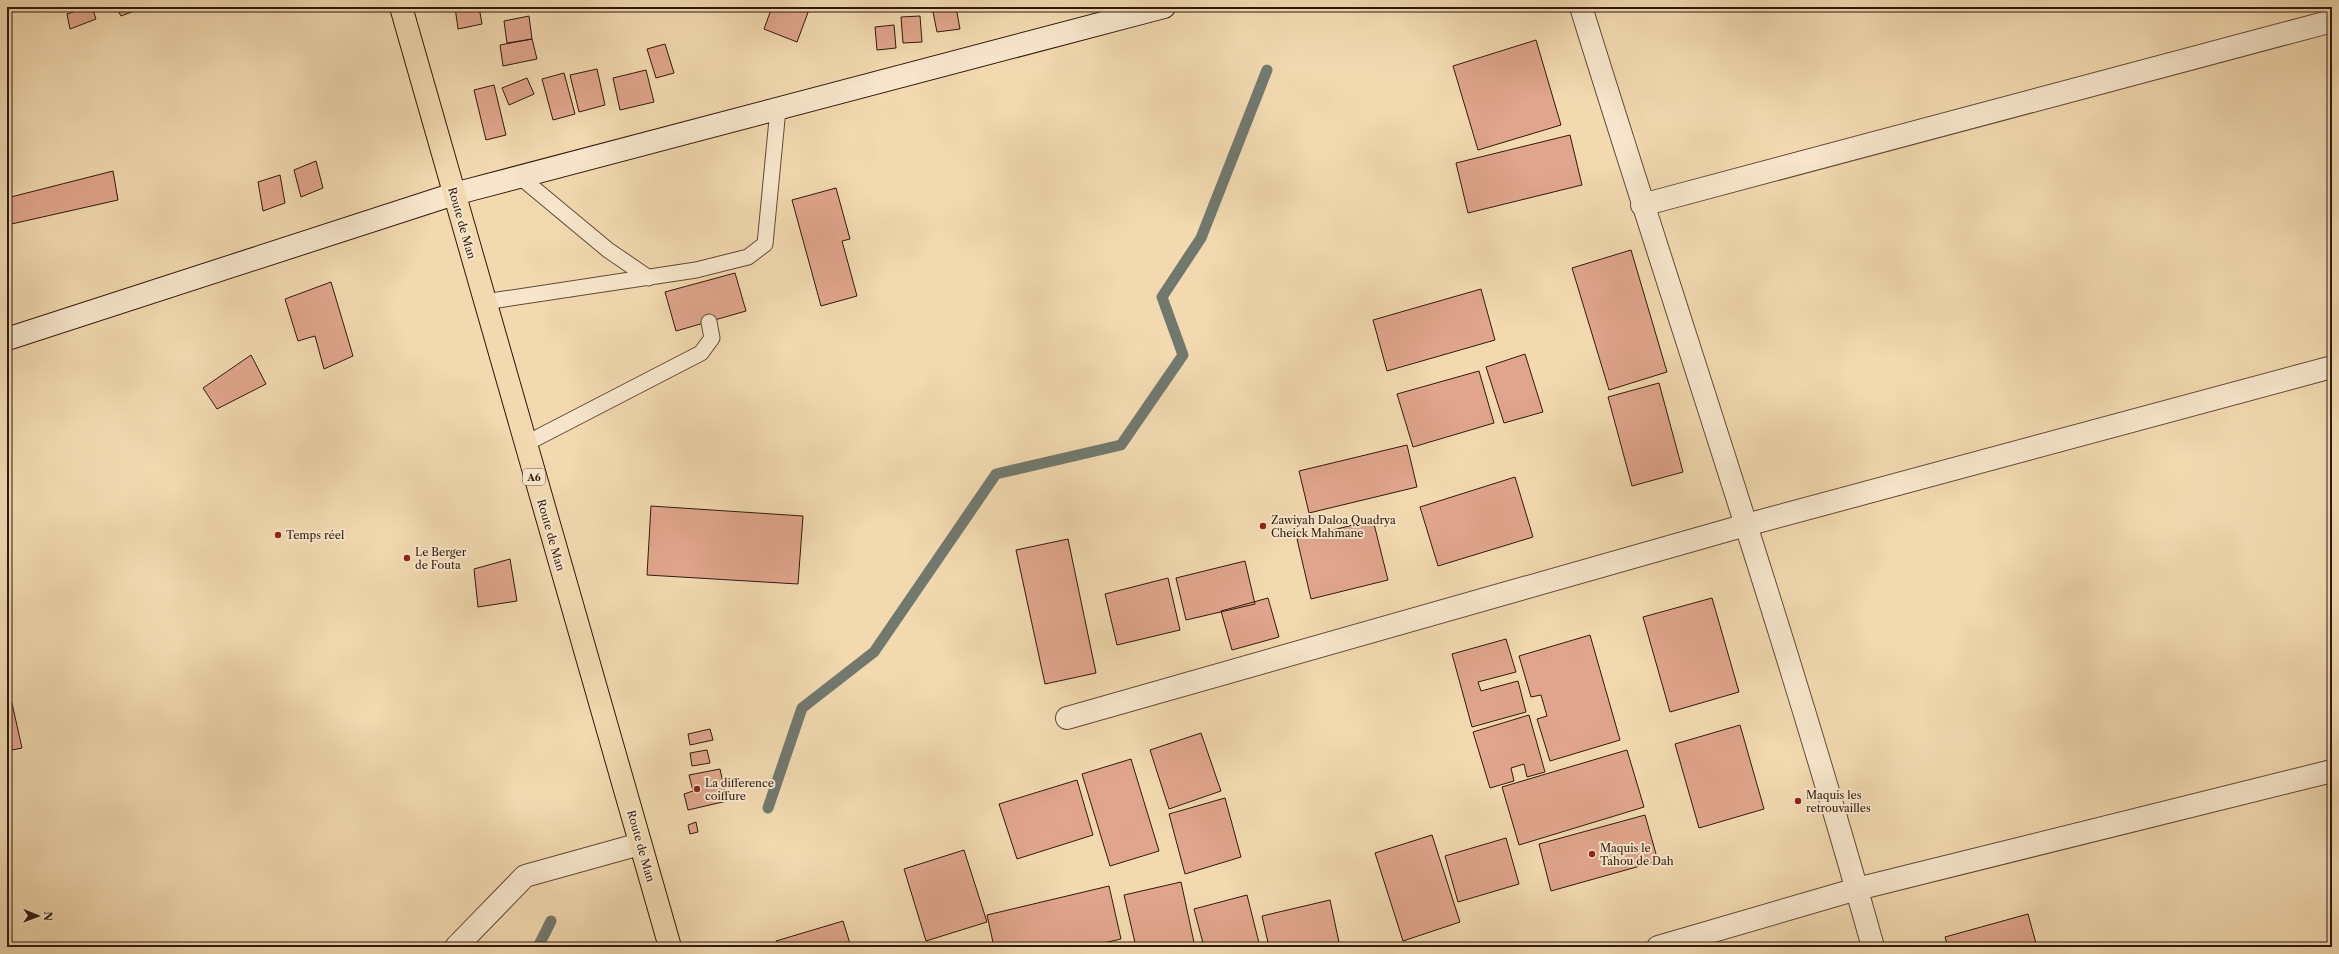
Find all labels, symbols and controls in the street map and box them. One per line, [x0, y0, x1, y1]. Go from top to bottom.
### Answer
street label: Route de Man [445, 186, 479, 261]
road number: A6 [523, 469, 545, 485]
street label: Route de Man [534, 498, 568, 573]
place label: Zawiyah Daloa Quadrya Cheick Mahmane [1271, 513, 1396, 540]
marker: Zawiyah Daloa Quadrya Cheick Mahmane [1258, 521, 1268, 531]
place label: Temps réel [286, 528, 345, 542]
marker: Temps réel [273, 530, 283, 540]
place label: Le Berger de Fouta [415, 545, 467, 572]
marker: Le Berger de Fouta [402, 553, 412, 563]
place label: La difference coiffure [705, 776, 774, 803]
marker: La difference coiffure [692, 784, 702, 794]
place label: Maquis les retrouvailles [1806, 788, 1871, 815]
marker: Maquis les retrouvailles [1793, 796, 1803, 806]
street label: Route de Man [624, 809, 658, 884]
place label: Maquis le Tahou de Dah [1600, 841, 1674, 868]
marker: Maquis le Tahou de Dah [1587, 849, 1597, 859]
north arrow [18, 896, 58, 936]
text: N [41, 911, 55, 922]

